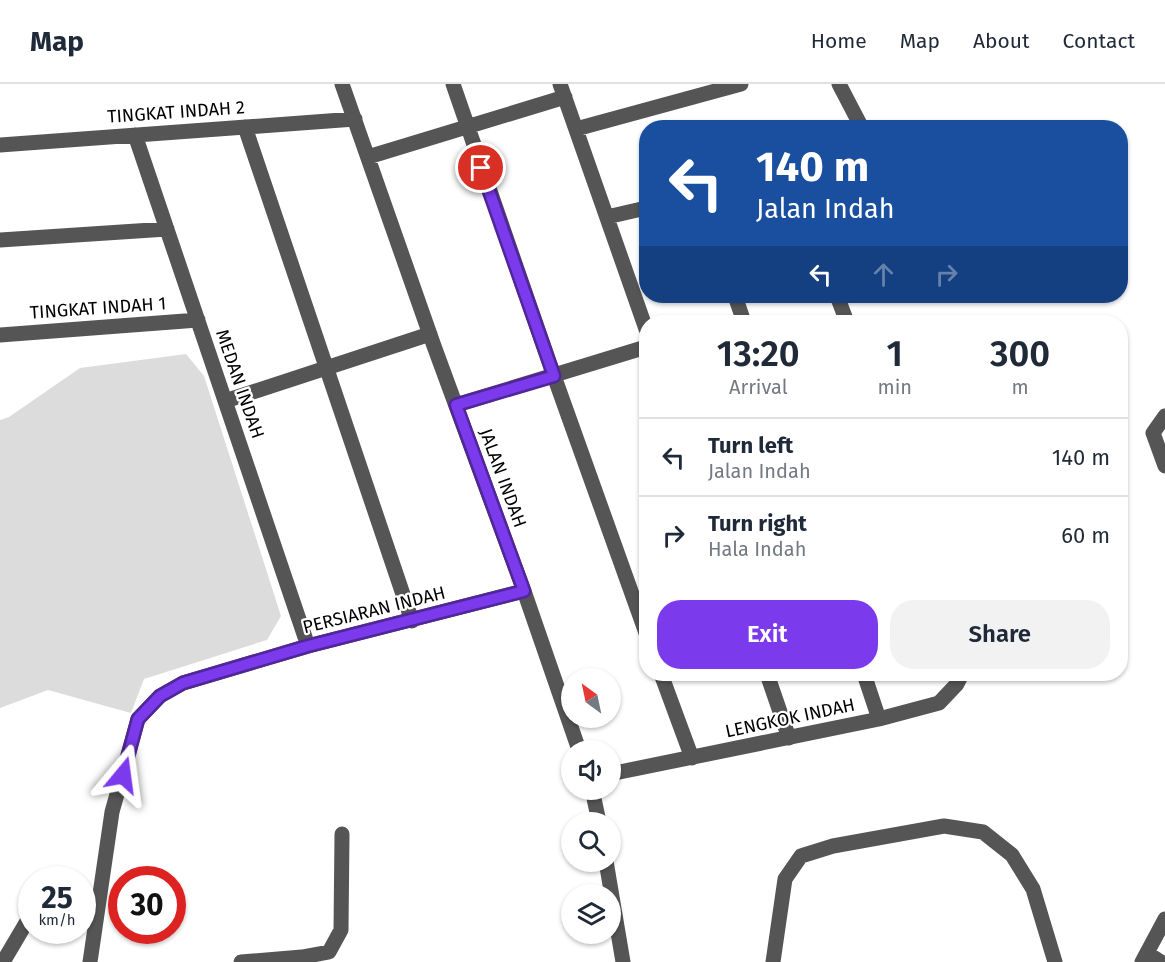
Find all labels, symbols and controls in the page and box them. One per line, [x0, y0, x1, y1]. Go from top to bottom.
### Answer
text: Map [30, 25, 84, 58]
text: Home [811, 28, 867, 54]
text: Map [900, 28, 940, 54]
text: About [973, 28, 1030, 54]
text: Contact [1063, 28, 1135, 54]
street label: TINGKAT INDAH 2 [107, 96, 245, 128]
pin [455, 142, 506, 193]
text: 140 m [756, 142, 869, 192]
icon: left [657, 144, 735, 222]
icon: arrive [464, 151, 497, 184]
text: Jalan Indah [756, 193, 895, 225]
icon: left [804, 258, 837, 291]
icon: ahead [867, 258, 900, 291]
icon: right [930, 258, 963, 291]
street label: TINGKAT INDAH 1 [29, 292, 167, 324]
street label: MEDAN INDAH [211, 327, 269, 441]
text: 13:20 [717, 332, 800, 376]
text: 1 [887, 332, 903, 376]
text: 300 [990, 332, 1050, 376]
text: Arrival [729, 375, 788, 399]
text: min [878, 375, 912, 399]
text: m [1011, 375, 1029, 399]
street label: JALAN INDAH [475, 426, 531, 530]
text: Turn left [708, 432, 793, 459]
icon: left [657, 441, 690, 474]
text: 140 m [1052, 444, 1110, 471]
text: Jalan Indah [708, 459, 811, 483]
text: Turn right [708, 510, 807, 537]
icon: right [657, 519, 690, 552]
text: 60 m [1061, 522, 1110, 549]
text: Hala Indah [708, 537, 806, 561]
street label: PERSIARAN INDAH [300, 582, 448, 638]
button: Exit [657, 600, 878, 669]
button: Share [890, 600, 1110, 669]
north arrow [561, 668, 621, 728]
map controls [561, 668, 621, 944]
street label: LENGKOK INDAH [723, 694, 857, 742]
button: sound [561, 740, 621, 800]
position arrow [91, 743, 155, 807]
button: search [561, 812, 621, 872]
speed limit sign: 30 [108, 866, 186, 944]
text: 25 [41, 880, 73, 916]
button: layers [561, 884, 621, 944]
text: km/h [38, 911, 76, 929]

